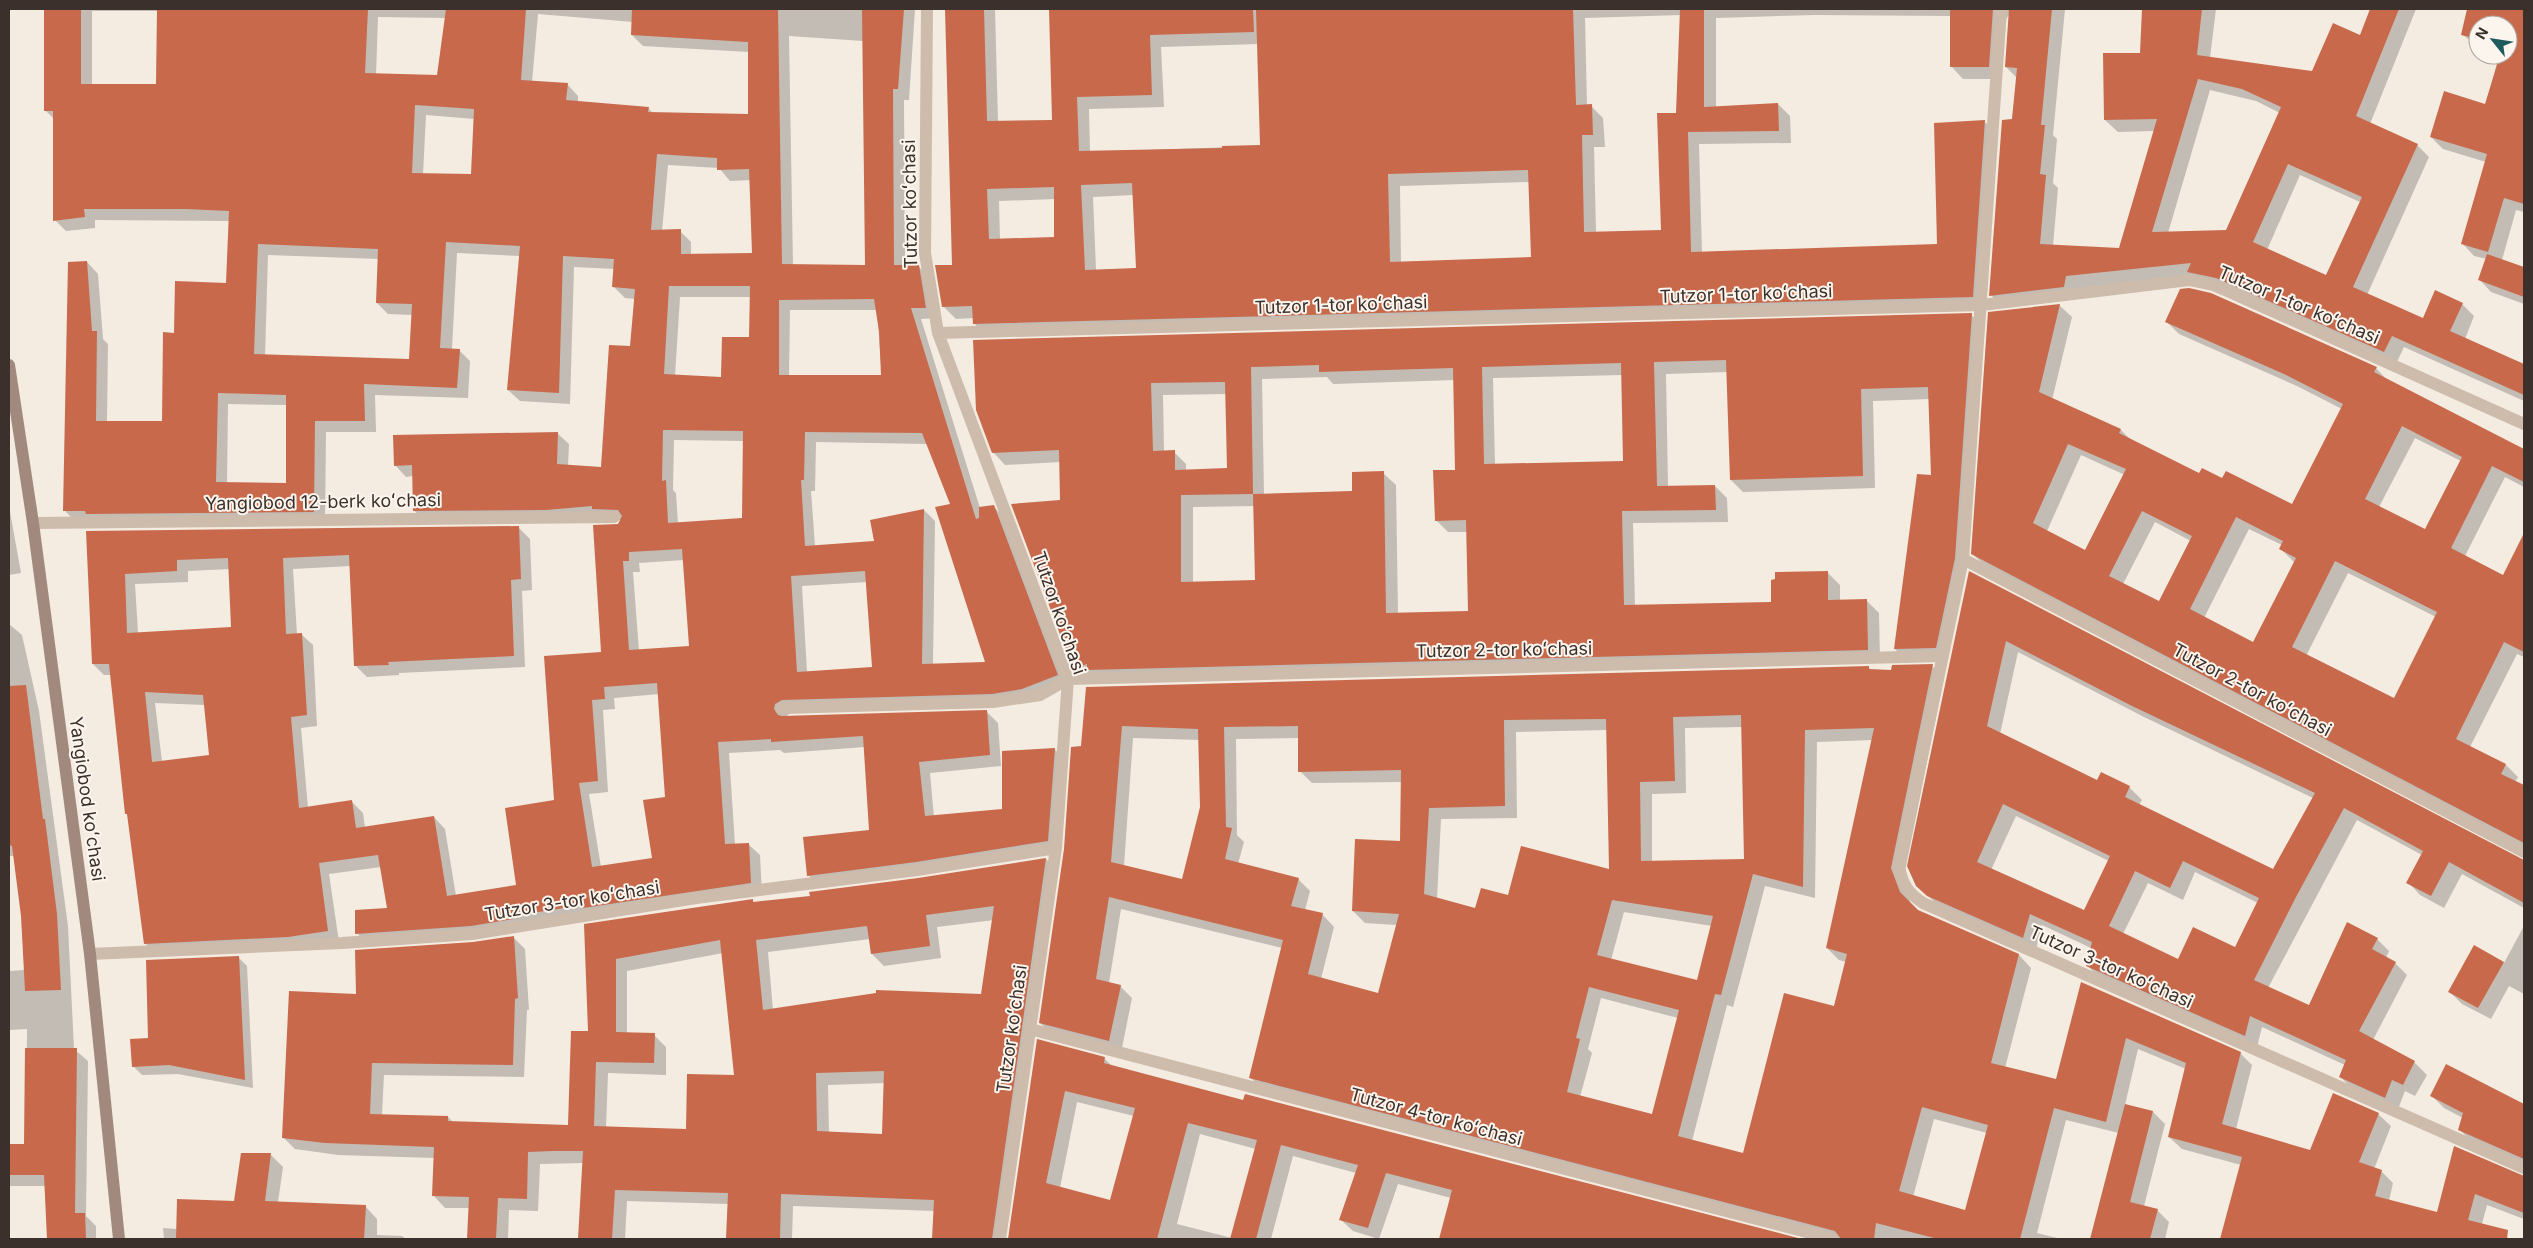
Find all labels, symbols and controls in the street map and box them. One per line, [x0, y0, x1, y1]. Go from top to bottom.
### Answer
north arrow [2468, 15, 2518, 65]
text: N [2471, 24, 2491, 42]
street label: Tutzor koʻchasi [898, 139, 921, 269]
street label: Tutzor 1-tor koʻchasi [2215, 261, 2383, 348]
street label: Tutzor 1-tor koʻchasi [1659, 280, 1833, 307]
street label: Tutzor 1-tor koʻchasi [1254, 291, 1428, 318]
street label: Yangiobod 12-berk koʻchasi [205, 489, 441, 514]
street label: Tutzor koʻchasi [1029, 548, 1090, 677]
street label: Tutzor 2-tor koʻchasi [1415, 637, 1593, 662]
street label: Tutzor 2-tor koʻchasi [2169, 639, 2335, 740]
street label: Yangiobod koʻchasi [66, 715, 109, 882]
street label: Tutzor 3-tor koʻchasi [483, 876, 661, 925]
street label: Tutzor 3-tor koʻchasi [2026, 921, 2196, 1012]
street label: Tutzor koʻchasi [992, 964, 1031, 1094]
street label: Tutzor 4-tor koʻchasi [1348, 1083, 1525, 1150]

